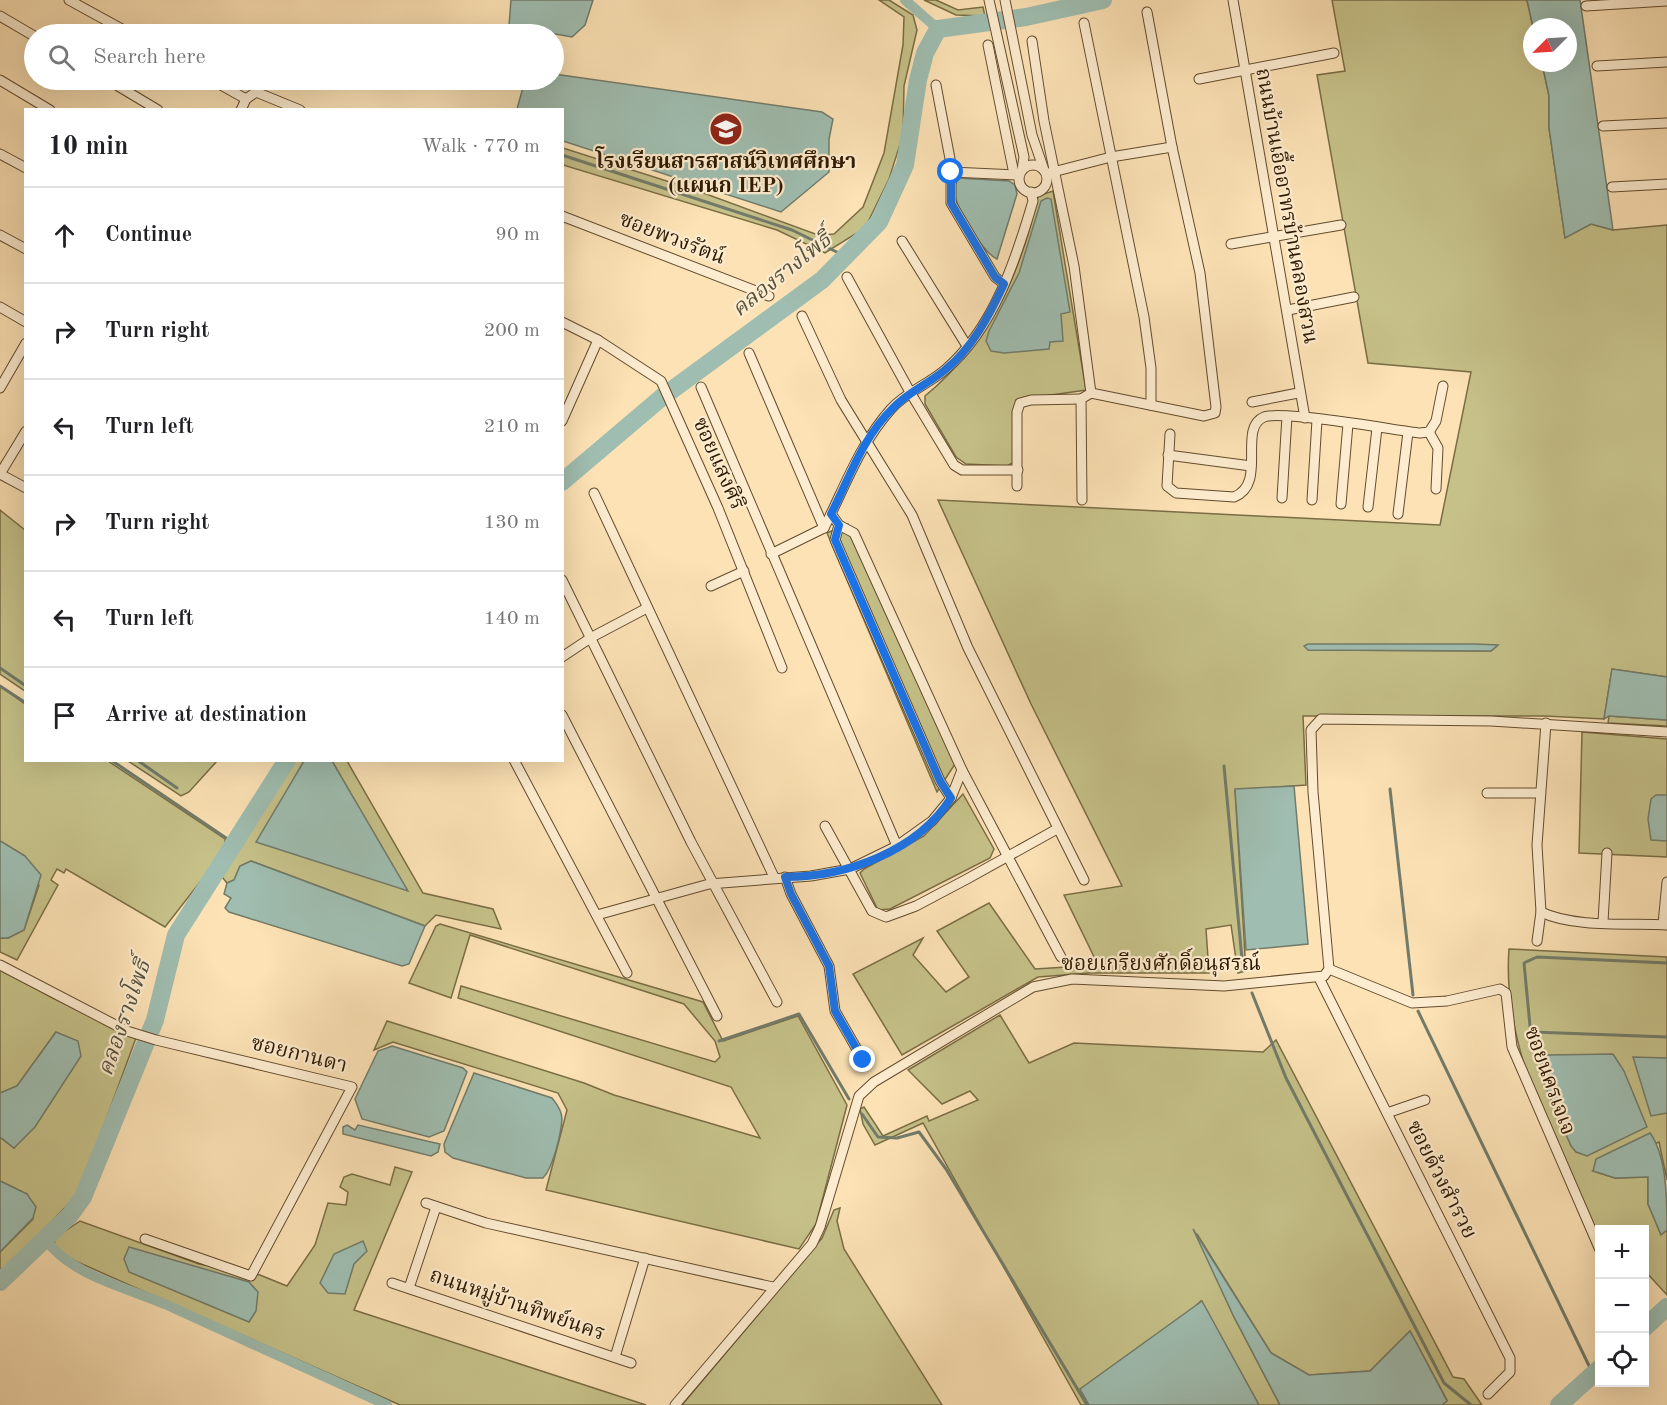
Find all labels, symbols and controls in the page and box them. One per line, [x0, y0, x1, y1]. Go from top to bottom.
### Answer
north arrow [1523, 18, 1577, 72]
search box [24, 24, 564, 90]
icon: search [45, 41, 78, 74]
text: Search here [93, 46, 206, 68]
street label: ถนนบ้านเอื้ออาทรบ้านคลองสวน [1251, 65, 1328, 346]
school or university icon: โรงเรียนสารสาสน์วิเทศศึกษา (แผนก IEP) [708, 111, 744, 147]
text: 10 min [48, 134, 128, 160]
text: Walk · 770 m [421, 137, 540, 157]
place label: โรงเรียนสารสาสน์วิเทศศึกษา (แผนก IEP) [595, 146, 856, 197]
route start [937, 158, 963, 184]
street label: ซอยพวงรัตน์ [616, 205, 729, 269]
water label: คลองรางโพธิ์ [724, 218, 842, 321]
icon: ahead [48, 219, 81, 252]
text: Continue [105, 224, 192, 246]
text: 90 m [495, 225, 540, 245]
icon: right [48, 315, 81, 348]
text: Turn right [105, 320, 209, 342]
text: 200 m [484, 321, 540, 341]
icon: left [48, 411, 81, 444]
street label: ซอยแสงศิริ [688, 414, 749, 513]
text: Turn left [105, 416, 194, 438]
text: 210 m [484, 417, 540, 437]
icon: right [48, 507, 81, 540]
text: Turn right [105, 512, 209, 534]
text: 130 m [484, 513, 540, 533]
icon: left [48, 603, 81, 636]
text: Turn left [105, 608, 194, 630]
text: 140 m [484, 609, 540, 629]
icon: arrive [48, 699, 81, 732]
text: Arrive at destination [105, 704, 307, 726]
street label: ซอยเกรียงศักดิ์อนุสรณ์ [1061, 947, 1261, 977]
water label: คลองรางโพธิ์ [89, 948, 158, 1079]
street label: ซอยนครเจเจ [1520, 1024, 1578, 1138]
street label: ซอยกานดา [249, 1033, 349, 1077]
route end [849, 1046, 875, 1072]
street label: ซอยด้วงสำรวย [1402, 1117, 1481, 1242]
map controls [1595, 1225, 1649, 1387]
button: + [1595, 1225, 1649, 1279]
street label: ถนนหมู่บ้านทิพย์นคร [426, 1261, 609, 1346]
button: − [1595, 1279, 1649, 1333]
button: locate [1595, 1333, 1649, 1387]

